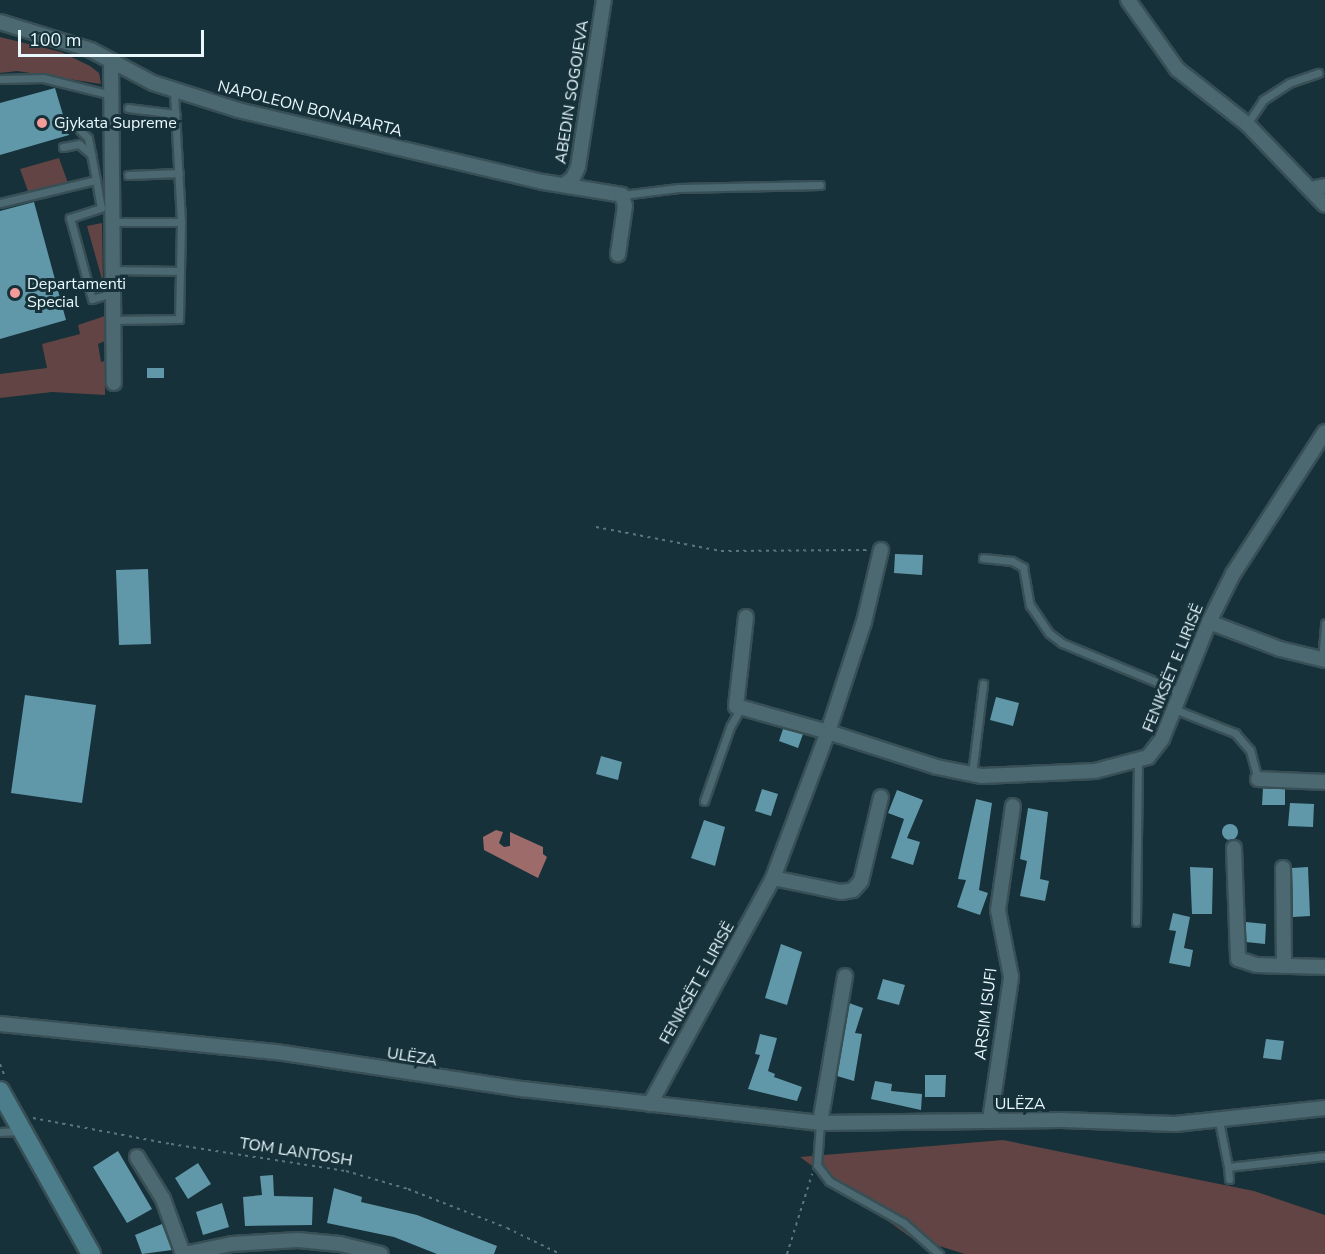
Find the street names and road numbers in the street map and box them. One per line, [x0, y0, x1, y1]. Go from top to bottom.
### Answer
street label: ABEDIN SOGOJEVA [551, 19, 593, 165]
street label: NAPOLEON BONAPARTA [216, 77, 404, 141]
street label: FENIKSËT E LIRISË [1139, 601, 1207, 735]
street label: FENIKSËT E LIRISË [656, 919, 738, 1047]
street label: ARSIM ISUFI [971, 967, 1001, 1061]
street label: ULËZA [386, 1044, 438, 1070]
street label: ULËZA [995, 1094, 1045, 1114]
street label: TOM LANTOSH [238, 1134, 354, 1170]

